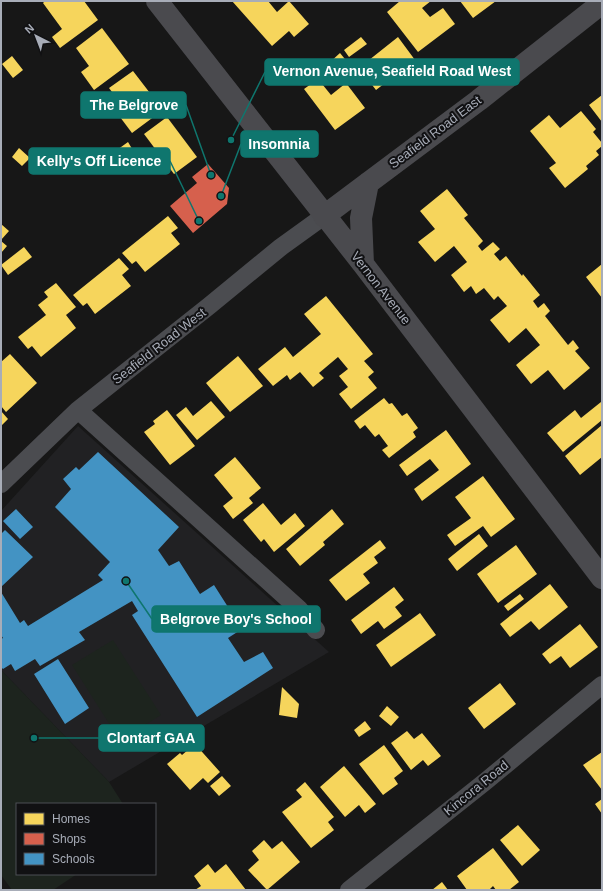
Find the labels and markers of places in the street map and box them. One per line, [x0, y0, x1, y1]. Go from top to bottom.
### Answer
callout: Vernon Avenue, Seafield Road West [265, 59, 519, 85]
callout: The Belgrove [81, 92, 186, 118]
callout: Insomnia [241, 131, 318, 157]
callout: Kelly's Off Licence [29, 148, 170, 174]
callout: Belgrove Boy's School [152, 606, 320, 632]
callout: Clontarf GAA [99, 725, 204, 751]

